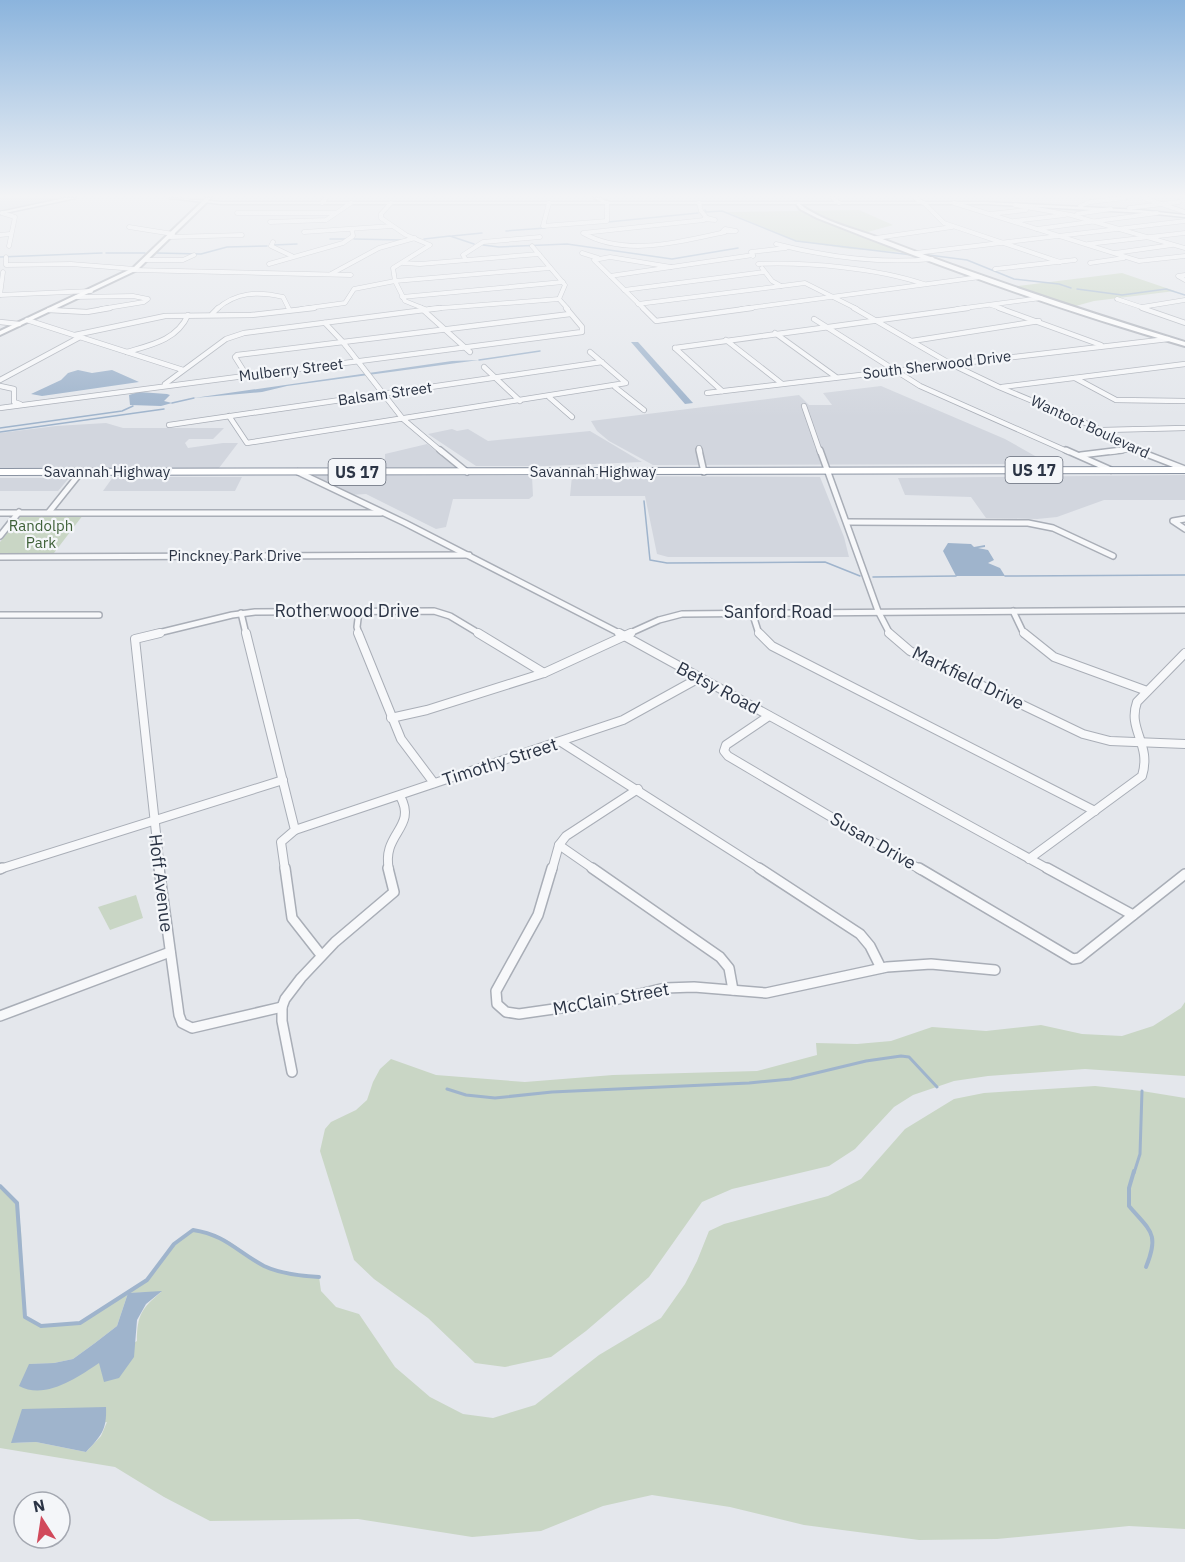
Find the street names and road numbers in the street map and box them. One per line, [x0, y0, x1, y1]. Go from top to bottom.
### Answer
street label: South Sherwood Drive [862, 346, 1012, 383]
street label: Mulberry Street [238, 354, 344, 385]
street label: Balsam Street [337, 377, 433, 410]
street label: Wantoot Boulevard [1028, 391, 1153, 462]
road number: US 17 [1006, 457, 1062, 483]
road number: US 17 [328, 459, 386, 485]
street label: Savannah Highway [44, 462, 171, 481]
street label: Savannah Highway [530, 462, 657, 481]
street label: Pinckney Park Drive [168, 546, 302, 565]
street label: Rotherwood Drive [275, 599, 420, 622]
street label: Sanford Road [724, 600, 832, 623]
street label: Markfield Drive [908, 641, 1028, 715]
street label: Betsy Road [673, 656, 764, 719]
street label: Timothy Street [439, 732, 560, 791]
street label: Susan Drive [826, 807, 920, 874]
street label: Hoff Avenue [144, 833, 179, 933]
street label: McClain Street [551, 977, 671, 1020]

